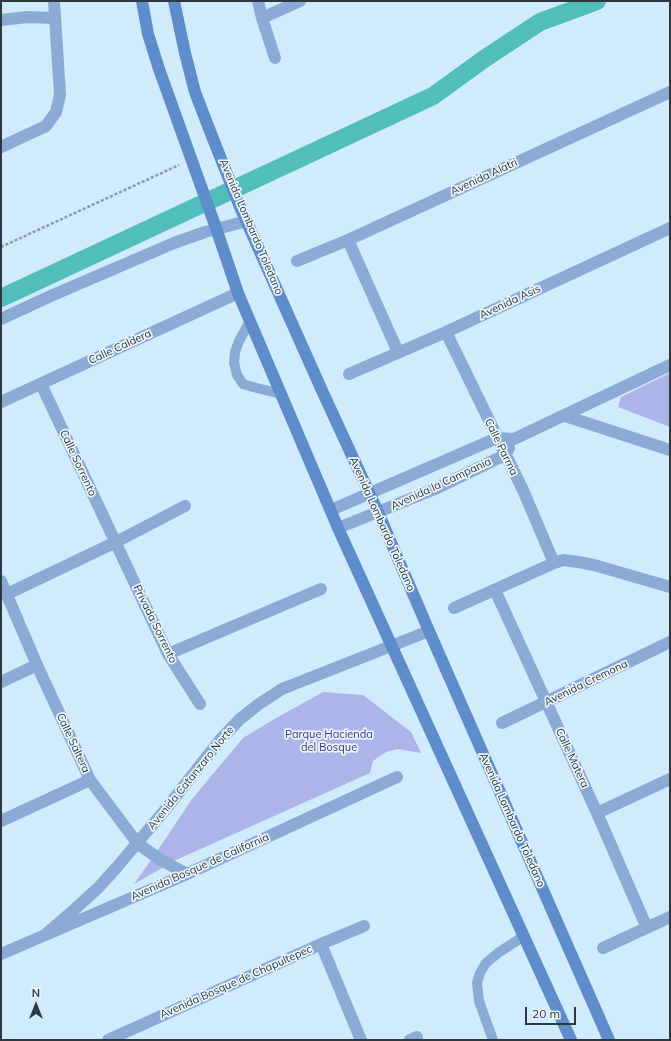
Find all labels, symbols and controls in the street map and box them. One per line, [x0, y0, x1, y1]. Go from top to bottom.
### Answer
street label: Avenida Alatri [448, 156, 520, 198]
street label: Avenida Lombardo Toledano [216, 157, 286, 297]
street label: Avenida Asis [477, 282, 543, 322]
street label: Calle Caldera [87, 327, 153, 367]
street label: Calle Parma [482, 416, 520, 478]
street label: Calle Sorrento [57, 428, 99, 498]
street label: Avenida Lombardo Toledano [346, 455, 418, 593]
street label: Avenida la Campania [389, 455, 493, 513]
street label: Privada Sorrento [130, 583, 180, 665]
street label: Avenida Cremona [542, 657, 630, 709]
street label: Calle Saltera [53, 711, 93, 775]
street label: Avenida Catanzaro Norte [145, 724, 237, 832]
street label: Calle Matera [552, 726, 592, 790]
park label: Parque Hacienda del Bosque [285, 728, 373, 754]
street label: Avenida Lombardo Toledano [476, 751, 548, 889]
street label: Avenida Bosque de California [129, 831, 271, 903]
street label: Avenida Bosque de Chapultepec [158, 942, 314, 1022]
north arrow [16, 985, 56, 1025]
text: N [32, 986, 40, 1000]
scale bar [527, 999, 578, 1025]
text: 20 m [532, 1006, 560, 1021]

